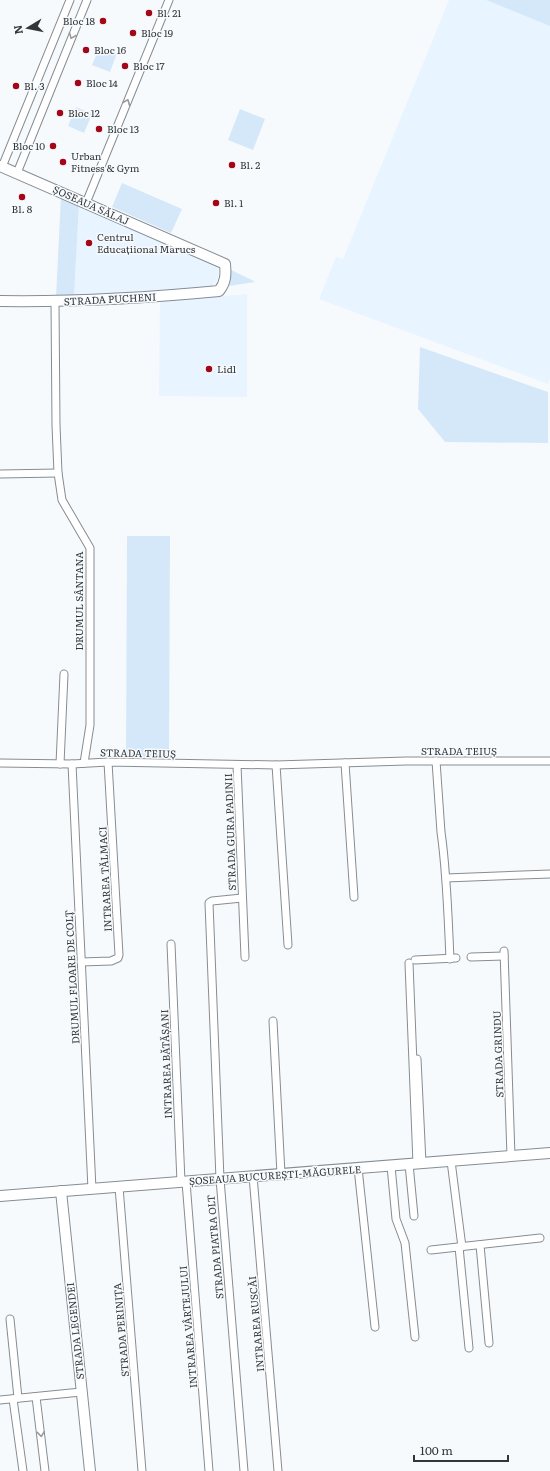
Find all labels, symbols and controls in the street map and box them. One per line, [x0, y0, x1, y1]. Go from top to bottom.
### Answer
place label: Bl. 21 [157, 5, 181, 20]
north arrow [8, 8, 48, 48]
marker: Bl. 21 [144, 8, 154, 18]
place label: Bloc 18 [63, 13, 95, 28]
marker: Bloc 18 [98, 16, 108, 26]
text: N [8, 24, 26, 36]
place label: Bloc 19 [141, 25, 173, 40]
marker: Bloc 19 [128, 28, 138, 38]
one-way arrow [69, 33, 77, 40]
place label: Bloc 16 [94, 42, 127, 57]
marker: Bloc 16 [81, 45, 91, 55]
place label: Bloc 17 [133, 58, 165, 73]
marker: Bloc 17 [120, 61, 130, 71]
place label: Bloc 14 [86, 75, 118, 90]
place label: Bl. 3 [24, 78, 45, 93]
marker: Bloc 14 [73, 78, 83, 88]
marker: Bl. 3 [11, 81, 21, 91]
one-way arrow [123, 99, 131, 106]
place label: Bloc 12 [68, 105, 100, 120]
marker: Bloc 12 [55, 108, 65, 118]
place label: Bloc 13 [107, 121, 139, 136]
marker: Bloc 13 [94, 124, 104, 134]
place label: Bloc 10 [12, 138, 45, 153]
marker: Bloc 10 [48, 141, 58, 151]
place label: Urban Fitness & Gym [71, 148, 140, 175]
marker: Urban Fitness & Gym [58, 157, 68, 167]
place label: Bl. 2 [240, 157, 260, 172]
marker: Bl. 2 [227, 160, 237, 170]
street label: ȘOSEAUA SĂLAJ [51, 181, 132, 228]
marker: Bl. 8 [17, 192, 27, 202]
place label: Bl. 1 [224, 195, 243, 210]
marker: Bl. 1 [211, 198, 221, 208]
place label: Bl. 8 [12, 201, 33, 216]
place label: Centrul Educațiional Marucs [97, 229, 196, 256]
marker: Centrul Educațiional Marucs [84, 238, 94, 248]
street label: STRADA PUCHENI [63, 289, 157, 308]
place label: Lidl [217, 361, 237, 376]
marker: Lidl [204, 364, 214, 374]
street label: DRUMUL SÂNTANA [71, 551, 86, 651]
street label: STRADA TEIUȘ [421, 743, 497, 758]
street label: STRADA TEIUȘ [100, 744, 176, 761]
street label: STRADA GURA PADINII [220, 773, 239, 891]
street label: INTRAREA TĂLMACI [94, 826, 115, 932]
street label: DRUMUL FLOARE DE COLȚ [60, 910, 84, 1044]
street label: INTRAREA BĂTĂȘANI [156, 1009, 175, 1119]
street label: STRADA GRINDU [488, 1010, 507, 1098]
street label: ȘOSEAUA BUCUREȘTI-MĂGURELE [188, 1161, 362, 1188]
street label: STRADA PIATRA OLT [202, 1194, 227, 1300]
street label: INTRAREA VÂRTEJULUI [175, 1265, 200, 1389]
street label: INTRAREA RUSCĂI [244, 1275, 267, 1373]
street label: STRADA LEGENDEI [62, 1282, 87, 1380]
street label: STRADA PERINIȚA [109, 1282, 133, 1378]
one-way arrow [36, 1431, 45, 1437]
scale bar [414, 1437, 508, 1463]
text: 100 m [420, 1441, 453, 1459]

